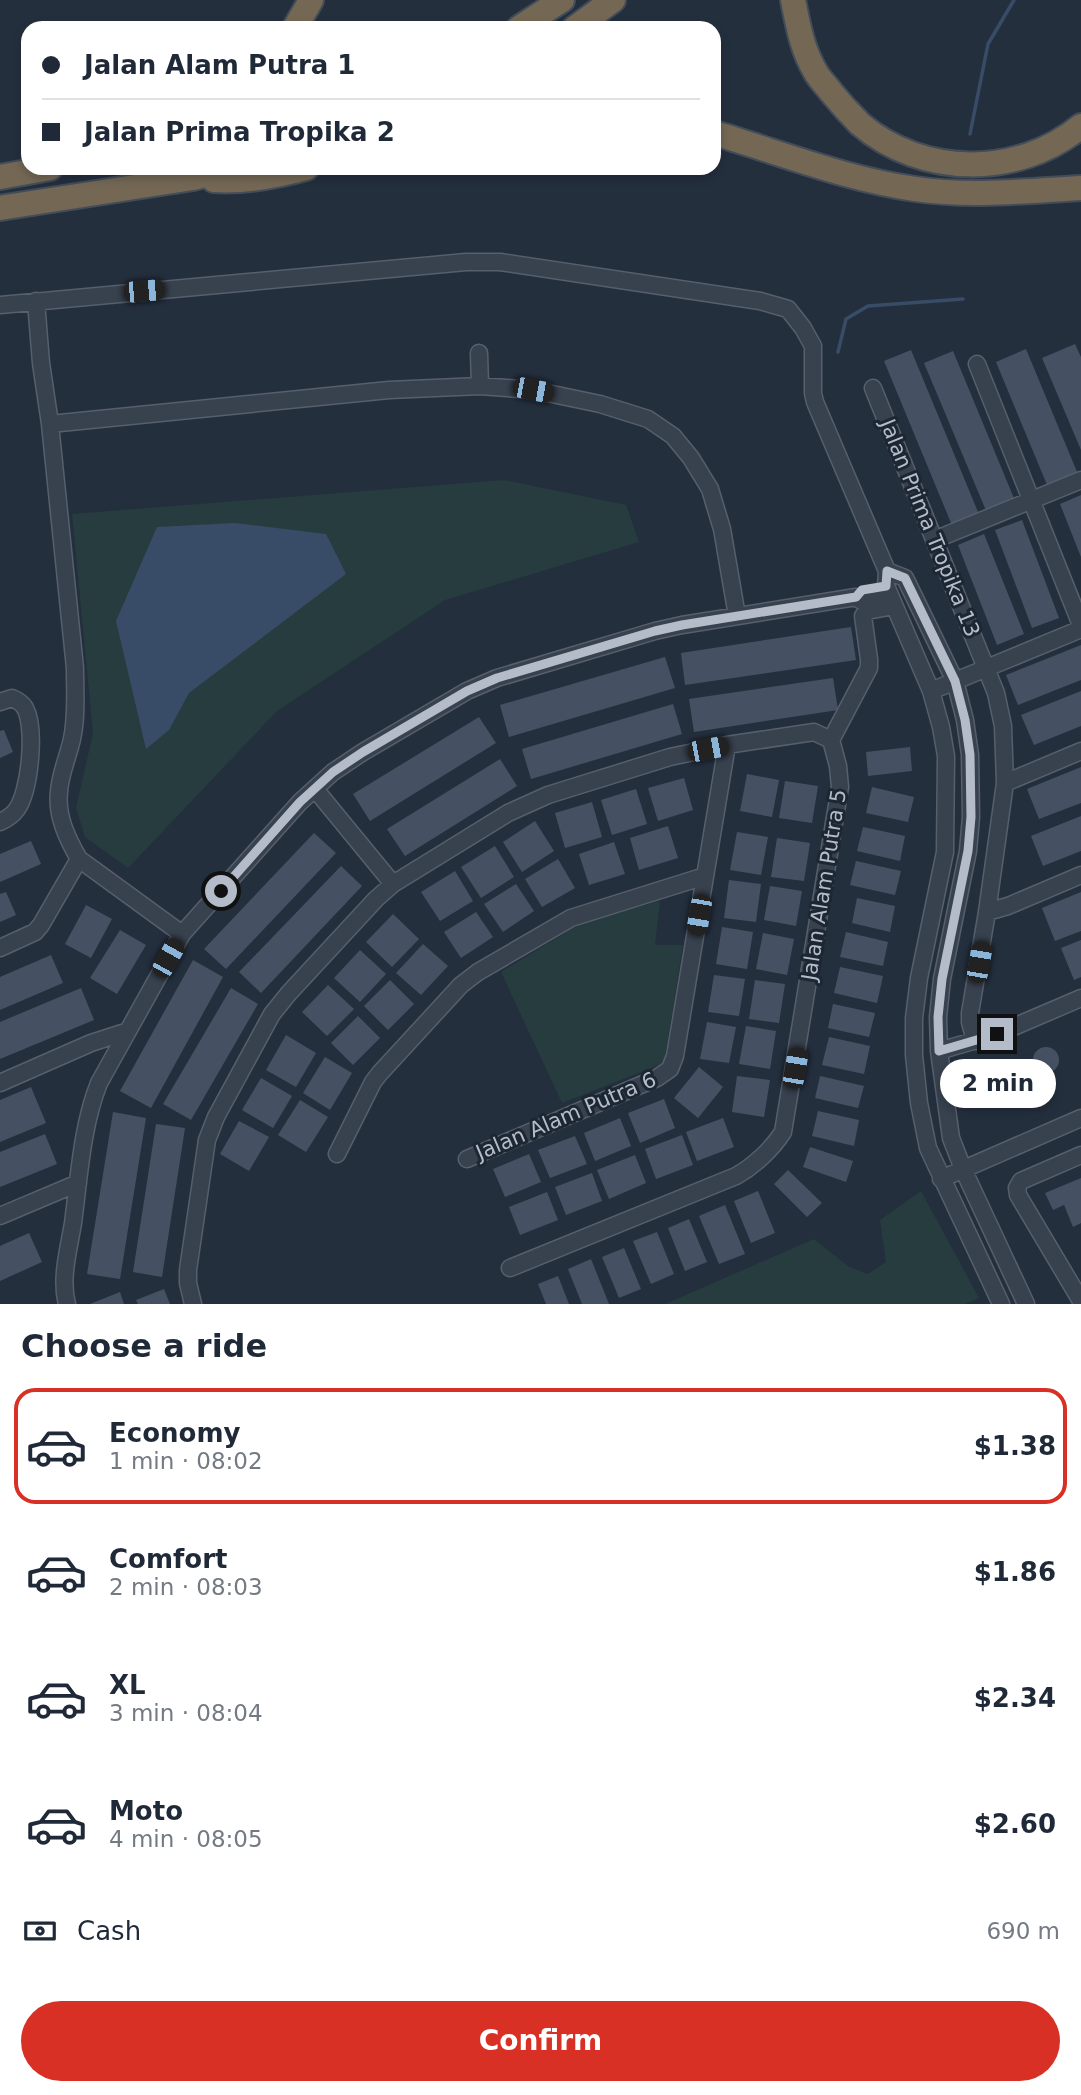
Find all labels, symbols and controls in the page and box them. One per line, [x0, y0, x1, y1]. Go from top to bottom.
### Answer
text: Jalan Alam Putra 1 [84, 50, 355, 80]
text: Jalan Prima Tropika 2 [84, 117, 395, 147]
car [123, 279, 166, 303]
car [511, 376, 556, 404]
street label: Jalan Prima Tropika 13 [875, 414, 985, 640]
car [686, 735, 731, 763]
street label: Jalan Alam Putra 5 [797, 788, 851, 984]
route start [205, 875, 237, 907]
car [686, 892, 713, 938]
car [149, 935, 188, 981]
car [966, 939, 993, 985]
route end [981, 1018, 1013, 1050]
car [782, 1045, 809, 1091]
callout: 2 min [939, 1058, 1055, 1108]
street label: Jalan Alam Putra 6 [470, 1067, 660, 1166]
text: 2 min [962, 1070, 1034, 1096]
text: Choose a ride [21, 1327, 267, 1365]
icon: car [25, 1415, 88, 1478]
text: Economy [109, 1418, 240, 1448]
text: $1.38 [974, 1431, 1056, 1461]
text: 1 min · 08:02 [109, 1448, 263, 1474]
icon: car [25, 1541, 88, 1604]
text: Comfort [109, 1544, 227, 1574]
text: $1.86 [974, 1557, 1056, 1587]
text: 2 min · 08:03 [109, 1574, 263, 1600]
icon: car [25, 1667, 88, 1730]
text: XL [109, 1670, 146, 1700]
text: $2.34 [974, 1683, 1056, 1713]
text: 3 min · 08:04 [109, 1700, 263, 1726]
icon: car [25, 1793, 88, 1856]
text: Moto [109, 1796, 183, 1826]
text: $2.60 [974, 1809, 1056, 1839]
text: 4 min · 08:05 [109, 1826, 263, 1852]
icon: cash [21, 1912, 59, 1950]
text: Cash [77, 1916, 141, 1946]
text: 690 m [986, 1918, 1060, 1944]
button: Confirm [21, 2001, 1060, 2081]

